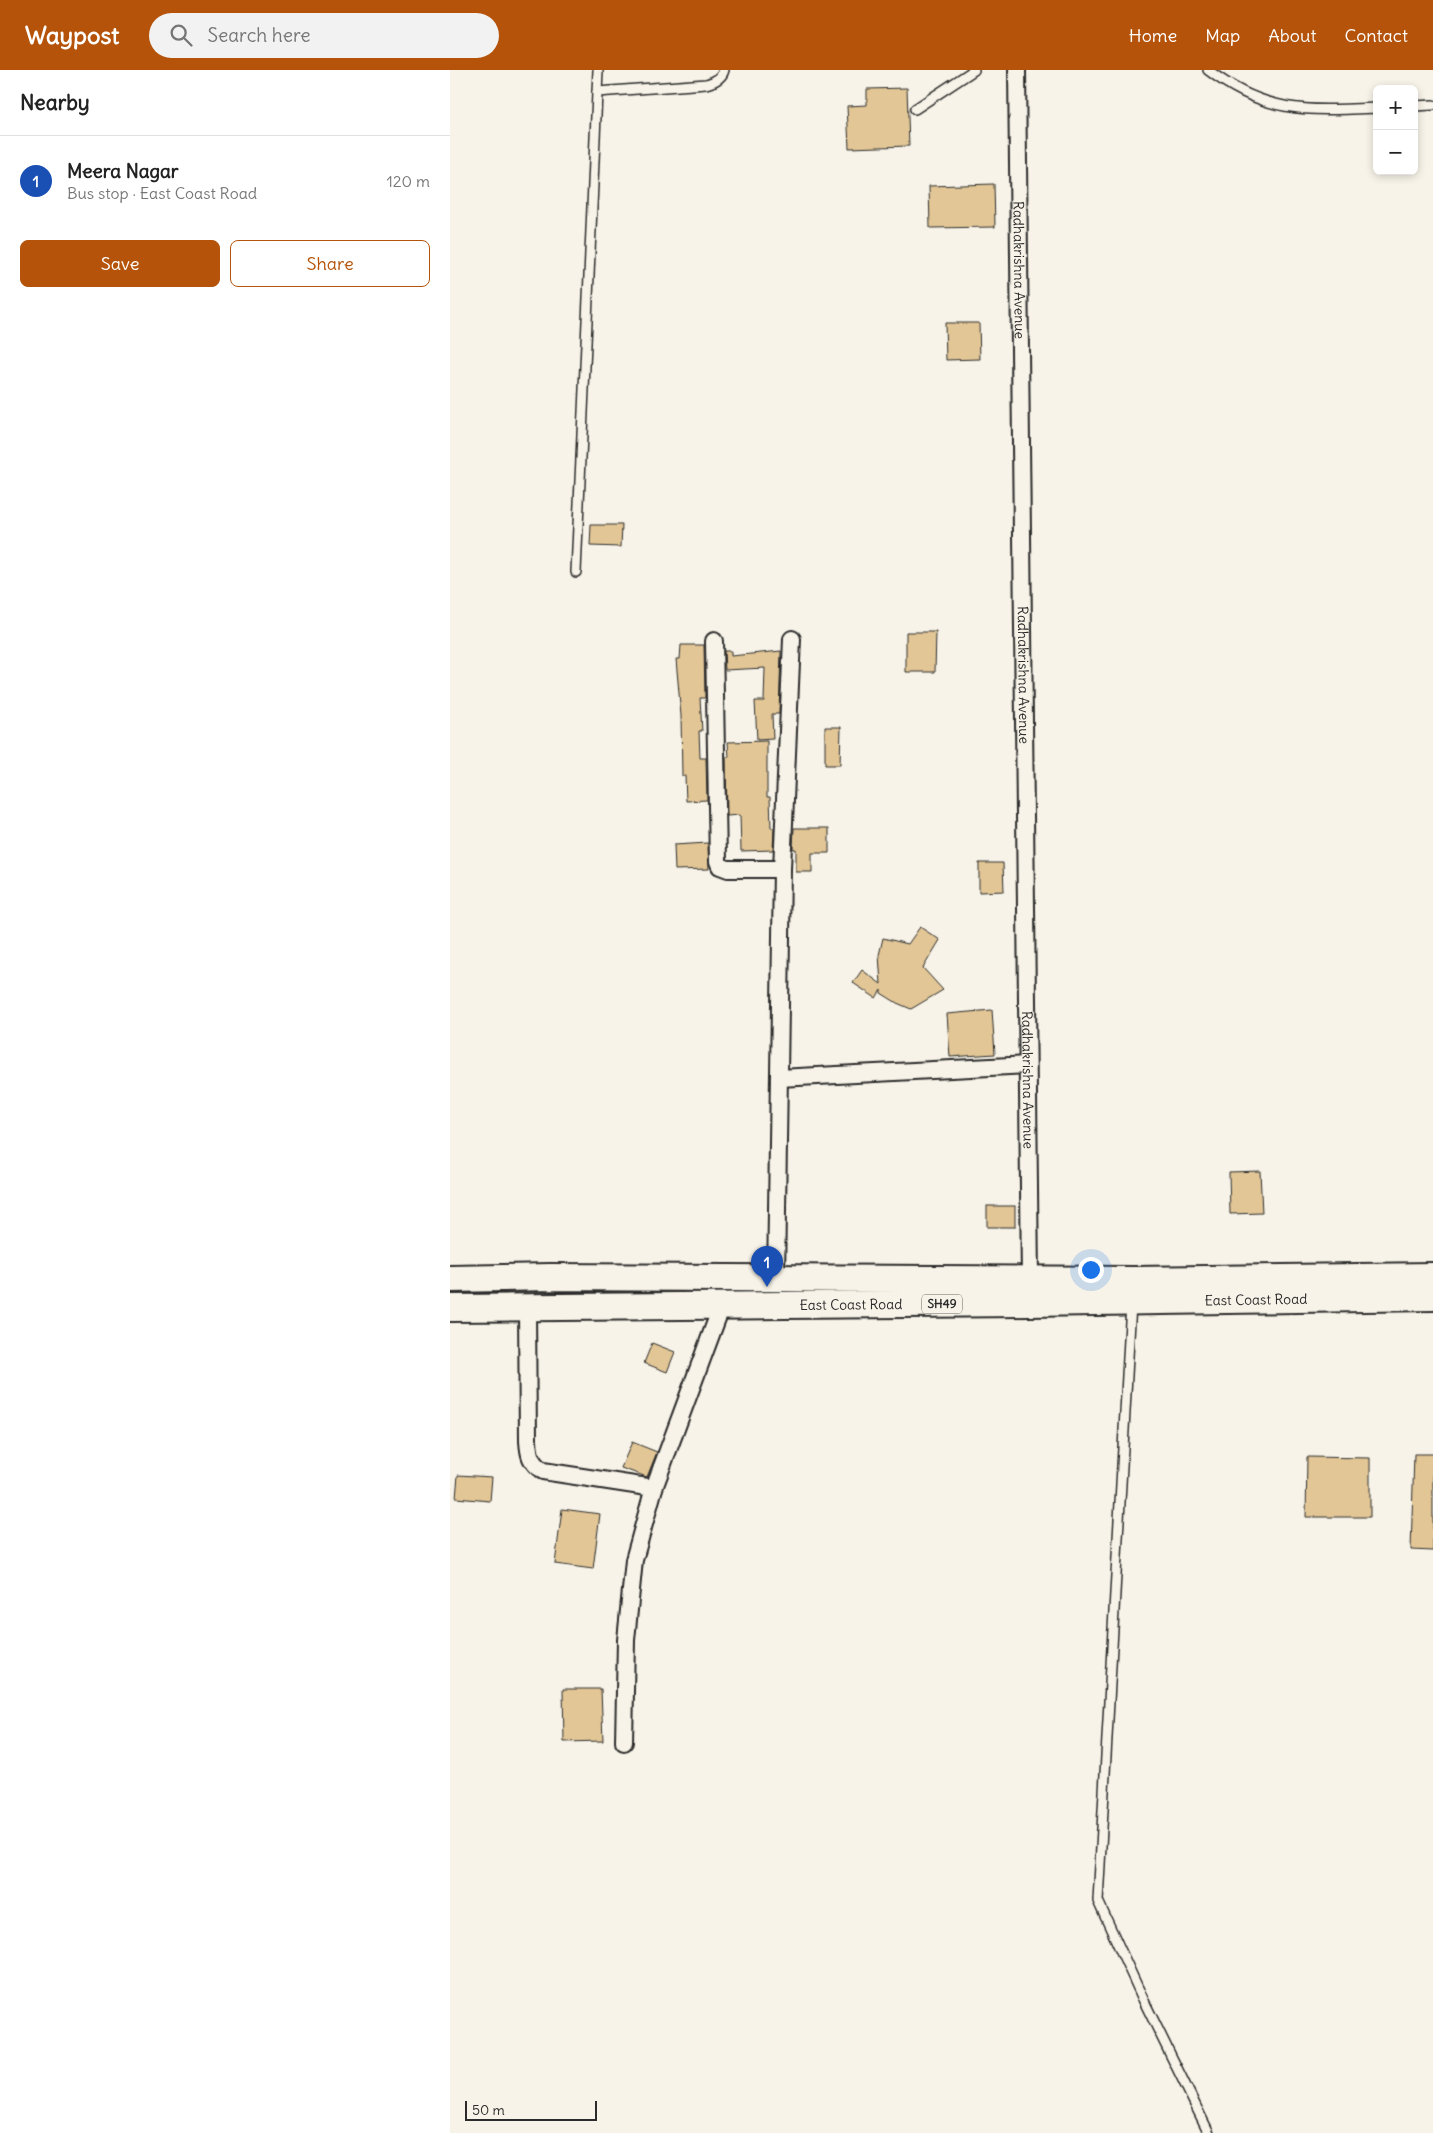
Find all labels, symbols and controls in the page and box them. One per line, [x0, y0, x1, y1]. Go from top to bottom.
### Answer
search box [149, 13, 499, 58]
text: Waypost [25, 20, 119, 50]
icon: search [167, 21, 195, 49]
text: Search here [207, 23, 310, 47]
text: Home [1129, 24, 1177, 47]
text: Map [1205, 24, 1240, 47]
text: About [1268, 24, 1316, 47]
text: Contact [1344, 24, 1408, 47]
map controls [1373, 85, 1418, 175]
button: + [1373, 85, 1418, 130]
text: Nearby [20, 89, 90, 116]
button: − [1373, 130, 1418, 175]
text: Meera Nagar [67, 159, 179, 183]
text: 1 [33, 171, 39, 191]
text: 120 m [387, 171, 430, 191]
text: Bus stop · East Coast Road [67, 183, 257, 203]
street label: Radhakrishna Avenue [1009, 201, 1029, 339]
button: Save [20, 240, 220, 287]
button: Share [230, 240, 430, 287]
street label: Radhakrishna Avenue [1014, 606, 1033, 744]
street label: Radhakrishna Avenue [1018, 1011, 1038, 1149]
pin: 1 [751, 1246, 783, 1287]
your location [1078, 1257, 1104, 1283]
street label: East Coast Road [1204, 1290, 1307, 1309]
road number: SH49 [922, 1294, 962, 1314]
street label: East Coast Road [800, 1295, 902, 1314]
scale bar [465, 2098, 598, 2121]
text: 50 m [472, 2101, 505, 2119]

